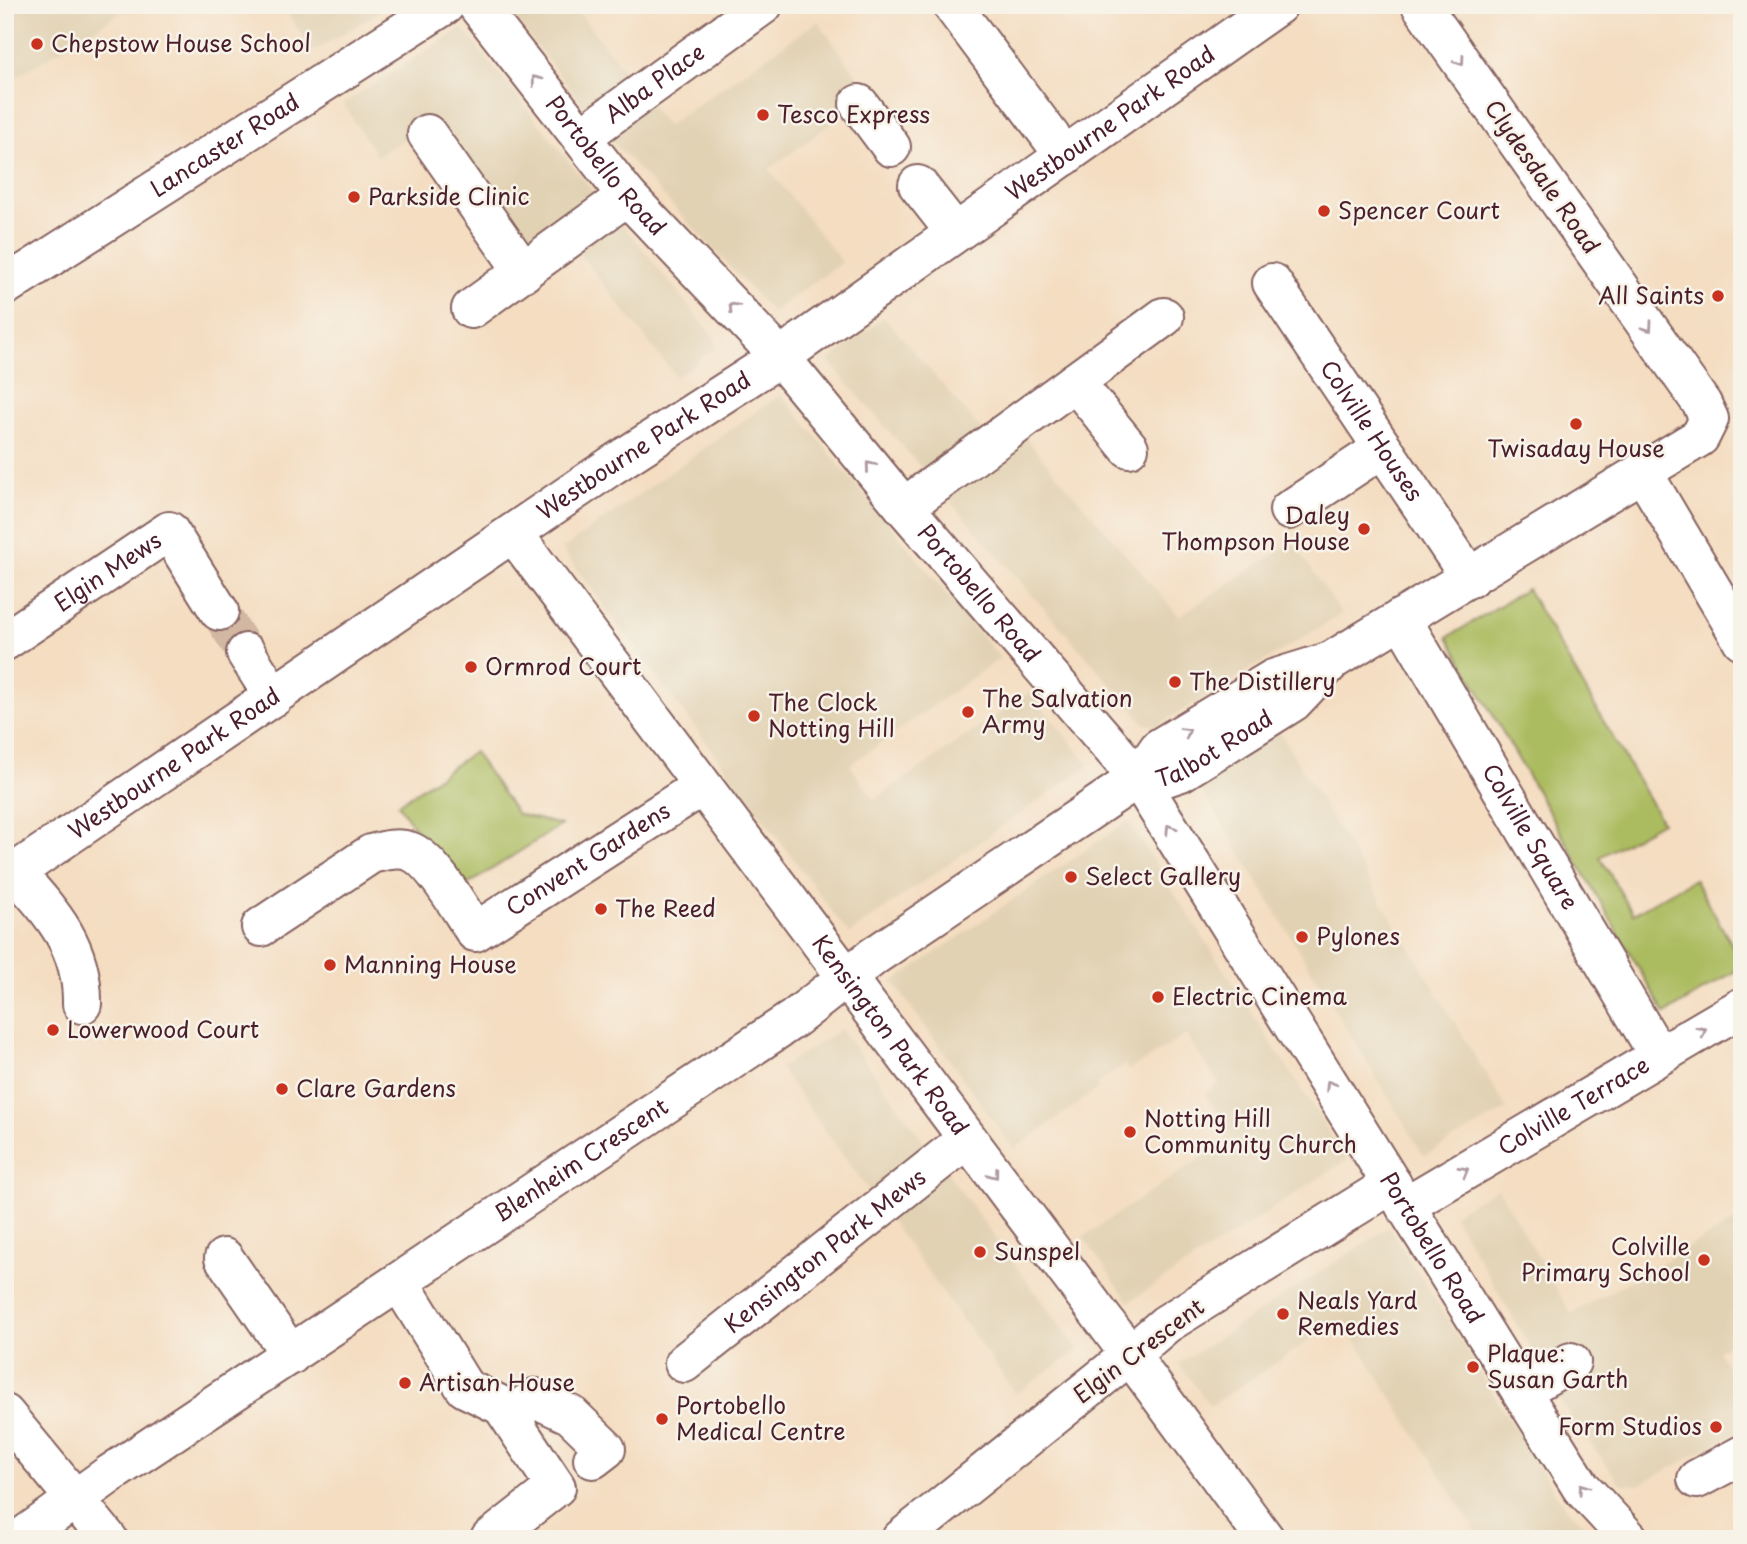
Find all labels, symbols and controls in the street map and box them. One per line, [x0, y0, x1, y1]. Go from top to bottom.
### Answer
place label: Chepstow House School [51, 25, 311, 60]
street label: Alba Place [596, 34, 711, 131]
marker: Chepstow House School [29, 36, 45, 52]
street label: Westbourne Park Road [997, 36, 1221, 209]
one-way arrow [1452, 53, 1464, 66]
one-way arrow [531, 76, 544, 88]
street label: Lancaster Road [143, 84, 306, 205]
street label: Portobello Road [538, 87, 675, 243]
street label: Clydesdale Road [1477, 92, 1610, 260]
place label: Tesco Express [777, 96, 930, 131]
marker: Tesco Express [755, 107, 771, 123]
place label: Parkside Clinic [368, 178, 529, 213]
marker: Parkside Clinic [346, 189, 362, 205]
place label: Spencer Court [1338, 192, 1500, 227]
marker: Spencer Court [1316, 203, 1332, 219]
place label: All Saints [1598, 277, 1704, 312]
marker: All Saints [1710, 288, 1726, 304]
one-way arrow [728, 302, 741, 315]
one-way arrow [1640, 319, 1652, 332]
street label: Colville Houses [1312, 352, 1433, 508]
street label: Westbourne Park Road [529, 361, 757, 528]
marker: Twisaday House [1568, 416, 1584, 432]
place label: Twisaday House [1487, 430, 1665, 465]
one-way arrow [866, 461, 878, 474]
place label: Daley Thompson House [1161, 497, 1350, 558]
street label: Portobello Road [910, 516, 1050, 670]
marker: Daley Thompson House [1356, 521, 1372, 537]
street label: Elgin Mews [46, 522, 168, 619]
place label: Ormrod Court [485, 648, 641, 683]
marker: Ormrod Court [463, 659, 479, 675]
place label: The Distillery [1189, 663, 1336, 698]
marker: The Distillery [1167, 674, 1183, 690]
street label: Westbourne Park Road [61, 678, 287, 847]
place label: The Salvation Army [982, 680, 1133, 741]
place label: The Clock Notting Hill [768, 684, 895, 745]
street label: Talbot Road [1151, 700, 1279, 795]
marker: The Salvation Army [960, 704, 976, 720]
marker: The Clock Notting Hill [746, 708, 762, 724]
one-way arrow [1179, 727, 1192, 740]
street label: Colville Square [1474, 756, 1588, 916]
street label: Convent Gardens [498, 792, 677, 924]
one-way arrow [1166, 824, 1179, 837]
place label: Select Gallery [1085, 858, 1241, 893]
marker: Select Gallery [1063, 869, 1079, 885]
place label: The Reed [615, 890, 716, 925]
marker: The Reed [593, 901, 609, 917]
place label: Pylones [1316, 918, 1400, 953]
street label: Kensington Park Road [804, 927, 978, 1142]
marker: Pylones [1294, 929, 1310, 945]
place label: Manning House [344, 946, 517, 981]
marker: Manning House [322, 957, 338, 973]
place label: Electric Cinema [1172, 978, 1347, 1013]
marker: Electric Cinema [1150, 989, 1166, 1005]
place label: Lowerwood Court [67, 1011, 259, 1046]
marker: Lowerwood Court [45, 1022, 61, 1038]
one-way arrow [1695, 1026, 1708, 1039]
street label: Colville Terrace [1491, 1047, 1655, 1164]
place label: Clare Gardens [296, 1070, 456, 1105]
one-way arrow [1325, 1079, 1338, 1092]
marker: Clare Gardens [274, 1081, 290, 1097]
street label: Blenheim Crescent [486, 1088, 675, 1230]
place label: Notting Hill Community Church [1144, 1100, 1357, 1161]
marker: Notting Hill Community Church [1122, 1124, 1138, 1140]
street label: Kensington Park Mews [716, 1159, 933, 1341]
street label: Portobello Road [1372, 1165, 1494, 1330]
one-way arrow [985, 1166, 998, 1179]
one-way arrow [1456, 1166, 1469, 1179]
place label: Colville Primary School [1521, 1228, 1690, 1289]
place label: Sunspel [994, 1233, 1080, 1268]
marker: Sunspel [972, 1244, 988, 1260]
marker: Colville Primary School [1696, 1252, 1712, 1268]
place label: Neals Yard Remedies [1297, 1282, 1418, 1343]
street label: Elgin Crescent [1065, 1289, 1211, 1411]
marker: Neals Yard Remedies [1275, 1306, 1291, 1322]
place label: Plaque: Susan Garth [1487, 1335, 1628, 1396]
marker: Plaque: Susan Garth [1465, 1359, 1481, 1375]
place label: Artisan House [419, 1364, 575, 1399]
marker: Artisan House [397, 1375, 413, 1391]
place label: Portobello Medical Centre [676, 1387, 845, 1448]
place label: Form Studios [1558, 1408, 1702, 1443]
marker: Portobello Medical Centre [654, 1411, 670, 1427]
marker: Form Studios [1708, 1419, 1724, 1435]
one-way arrow [1579, 1483, 1591, 1496]

